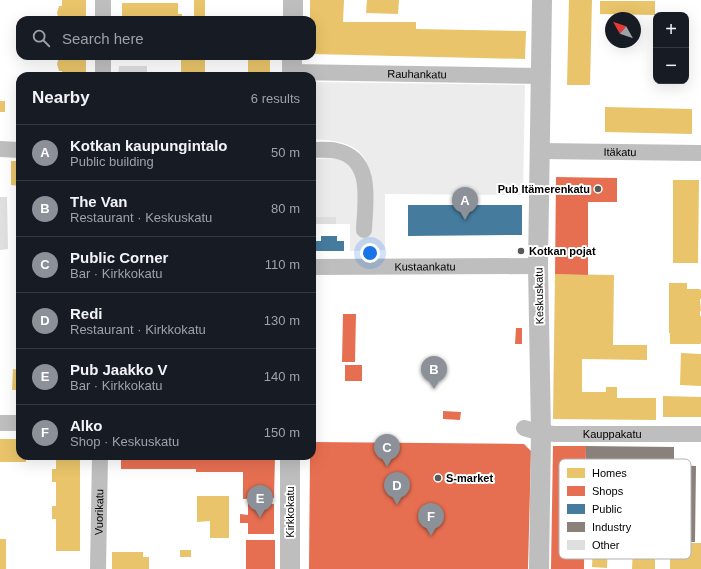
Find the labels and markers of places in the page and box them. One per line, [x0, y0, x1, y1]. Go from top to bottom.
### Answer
place label: Pub Itämerenkatu [498, 183, 590, 195]
marker: Pub Itämerenkatu [593, 184, 603, 194]
pin: A [452, 187, 478, 220]
place label: Kotkan pojat [529, 245, 596, 257]
marker: Kotkan pojat [516, 246, 526, 256]
pin: B [421, 356, 447, 389]
pin: C [374, 434, 400, 467]
pin: D [384, 472, 410, 505]
place label: S-market [446, 472, 493, 484]
marker: S-market [433, 473, 443, 483]
pin: E [247, 485, 273, 518]
pin: F [418, 503, 444, 536]

